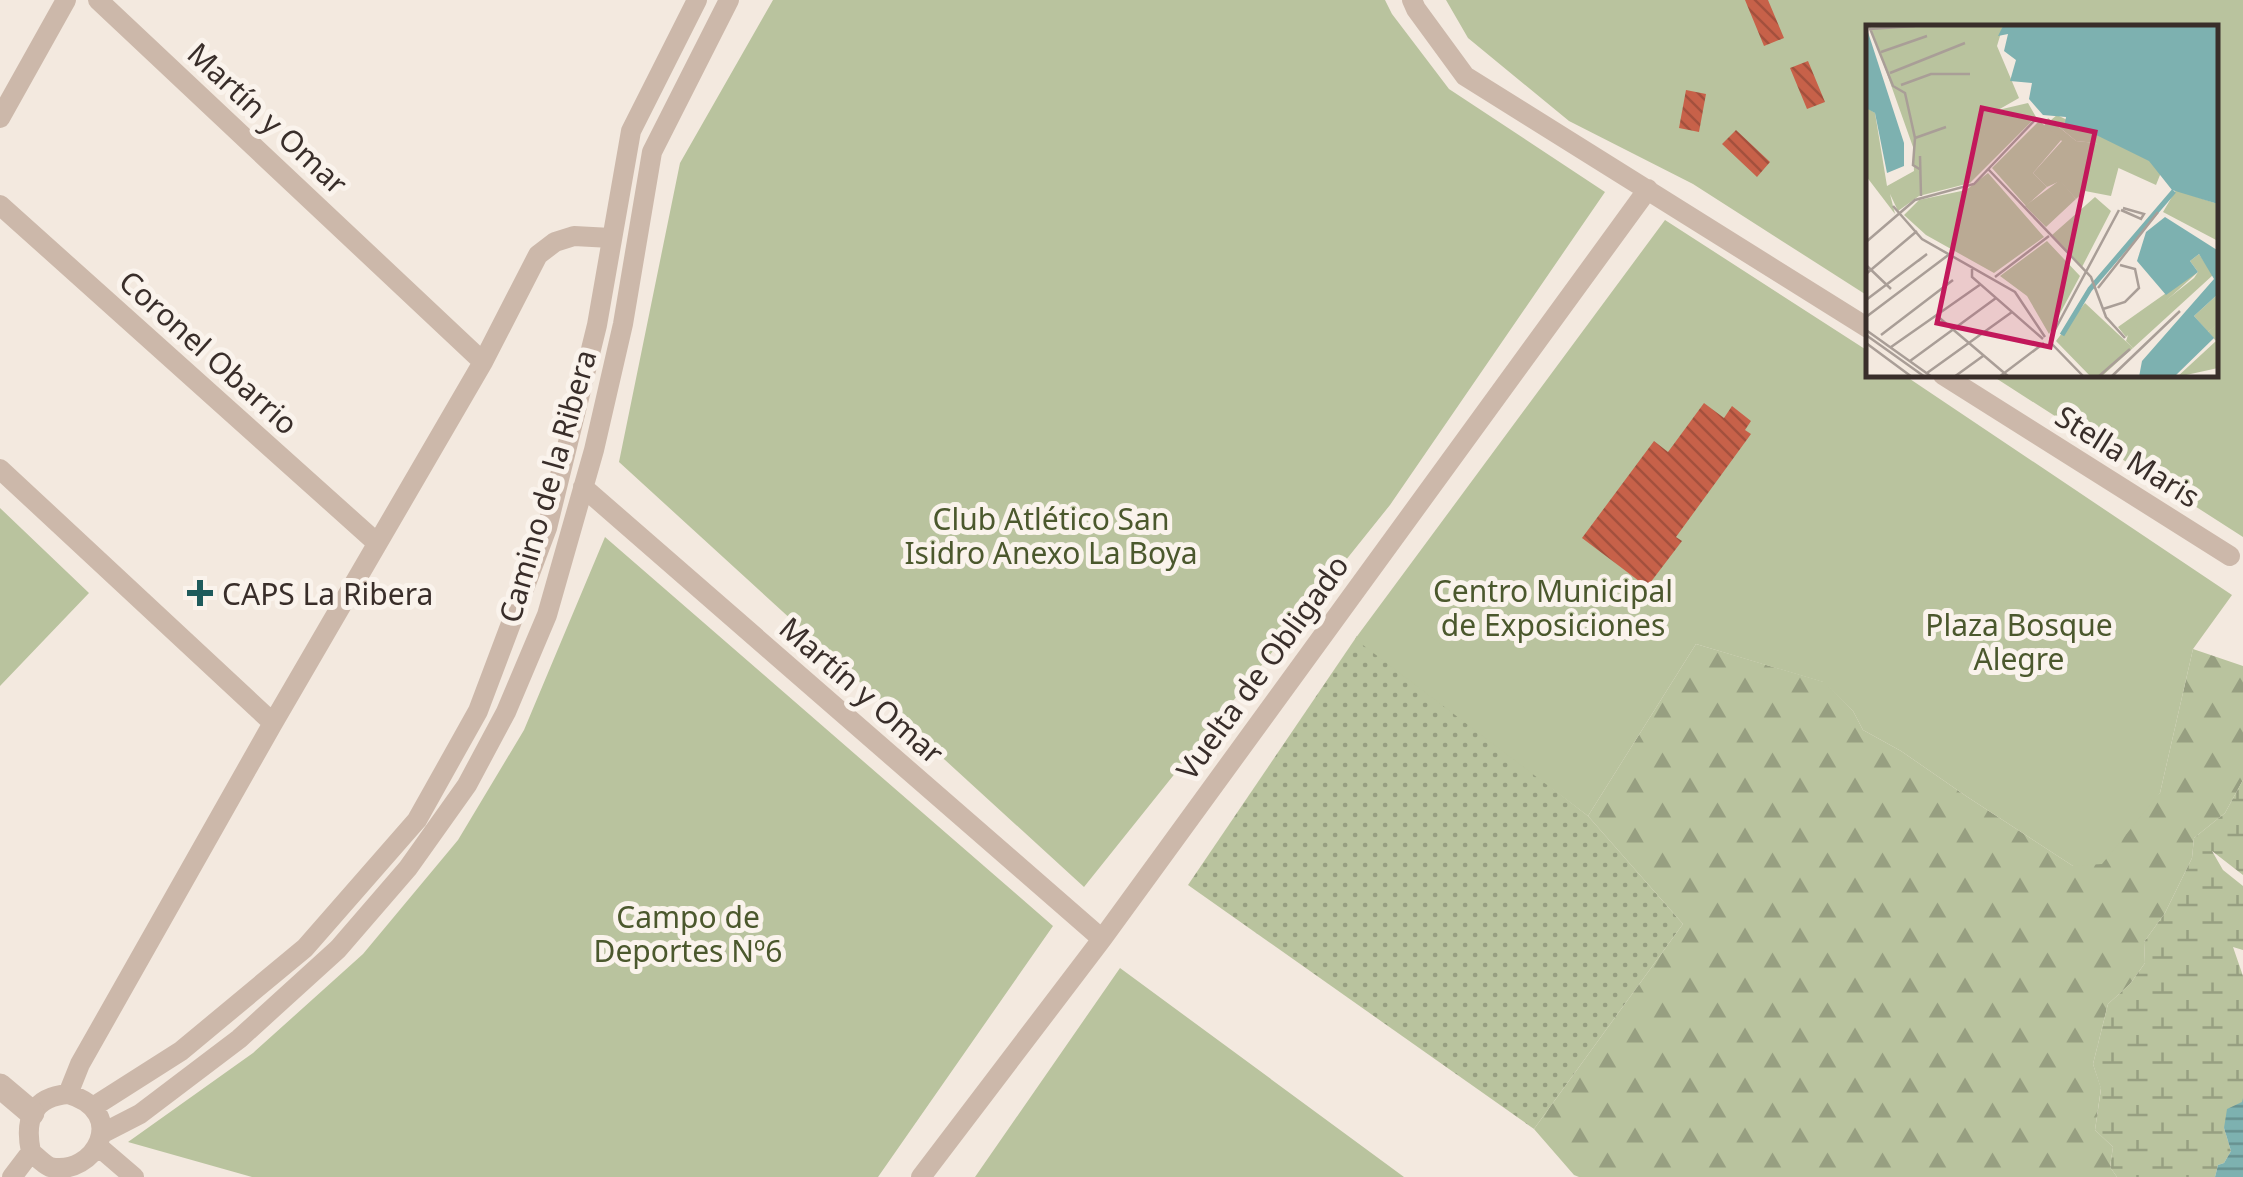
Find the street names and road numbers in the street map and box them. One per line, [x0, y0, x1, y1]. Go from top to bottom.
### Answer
street label: Martín y Omar [179, 33, 357, 203]
street label: Coronel Obarrio [111, 261, 307, 443]
street label: Camino de la Ribera [488, 345, 606, 627]
street label: Stella Maris [2048, 395, 2208, 517]
street label: Vuelta de Obligado [1166, 546, 1358, 788]
street label: Martín y Omar [771, 607, 953, 773]

